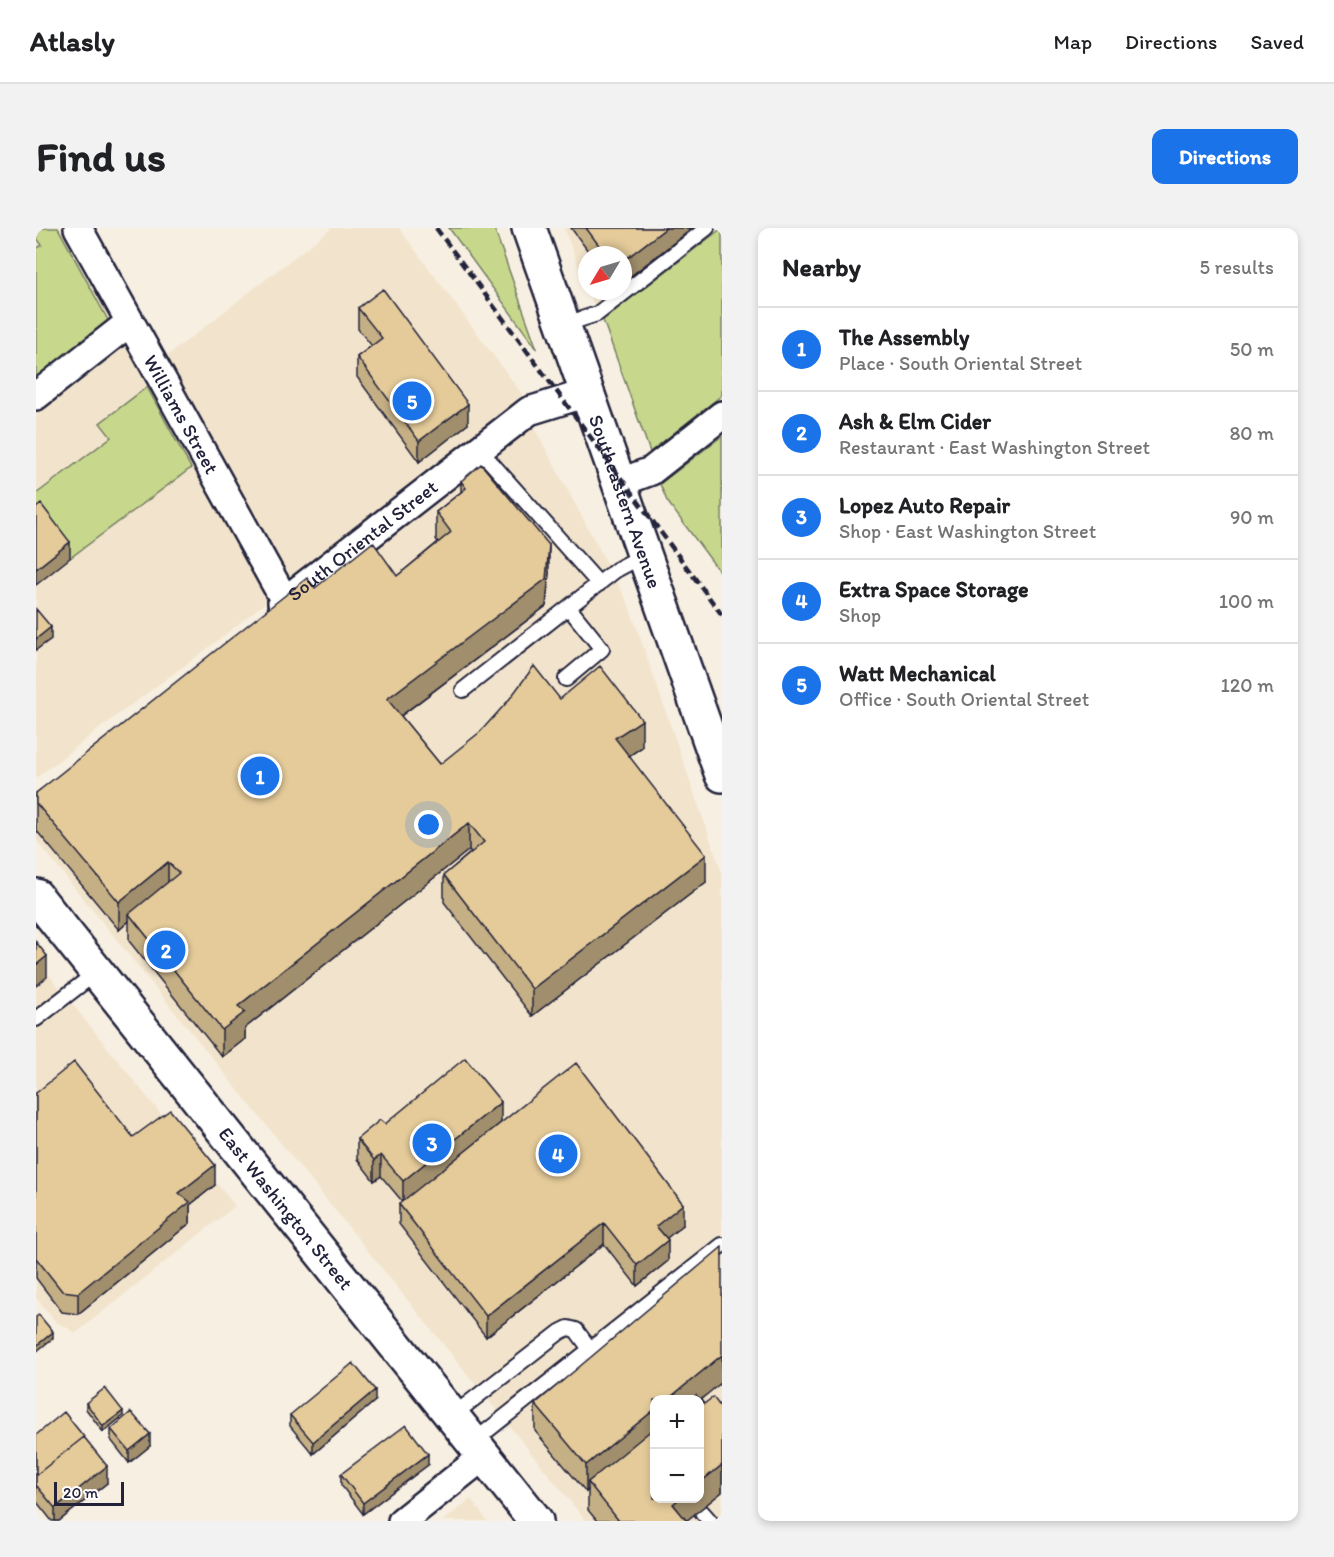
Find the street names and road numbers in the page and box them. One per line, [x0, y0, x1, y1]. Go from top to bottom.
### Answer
street label: Williams Street [139, 350, 224, 478]
street label: Southeastern Avenue [584, 412, 667, 591]
street label: South Oriental Street [283, 475, 442, 606]
street label: East Washington Street [214, 1122, 358, 1295]

